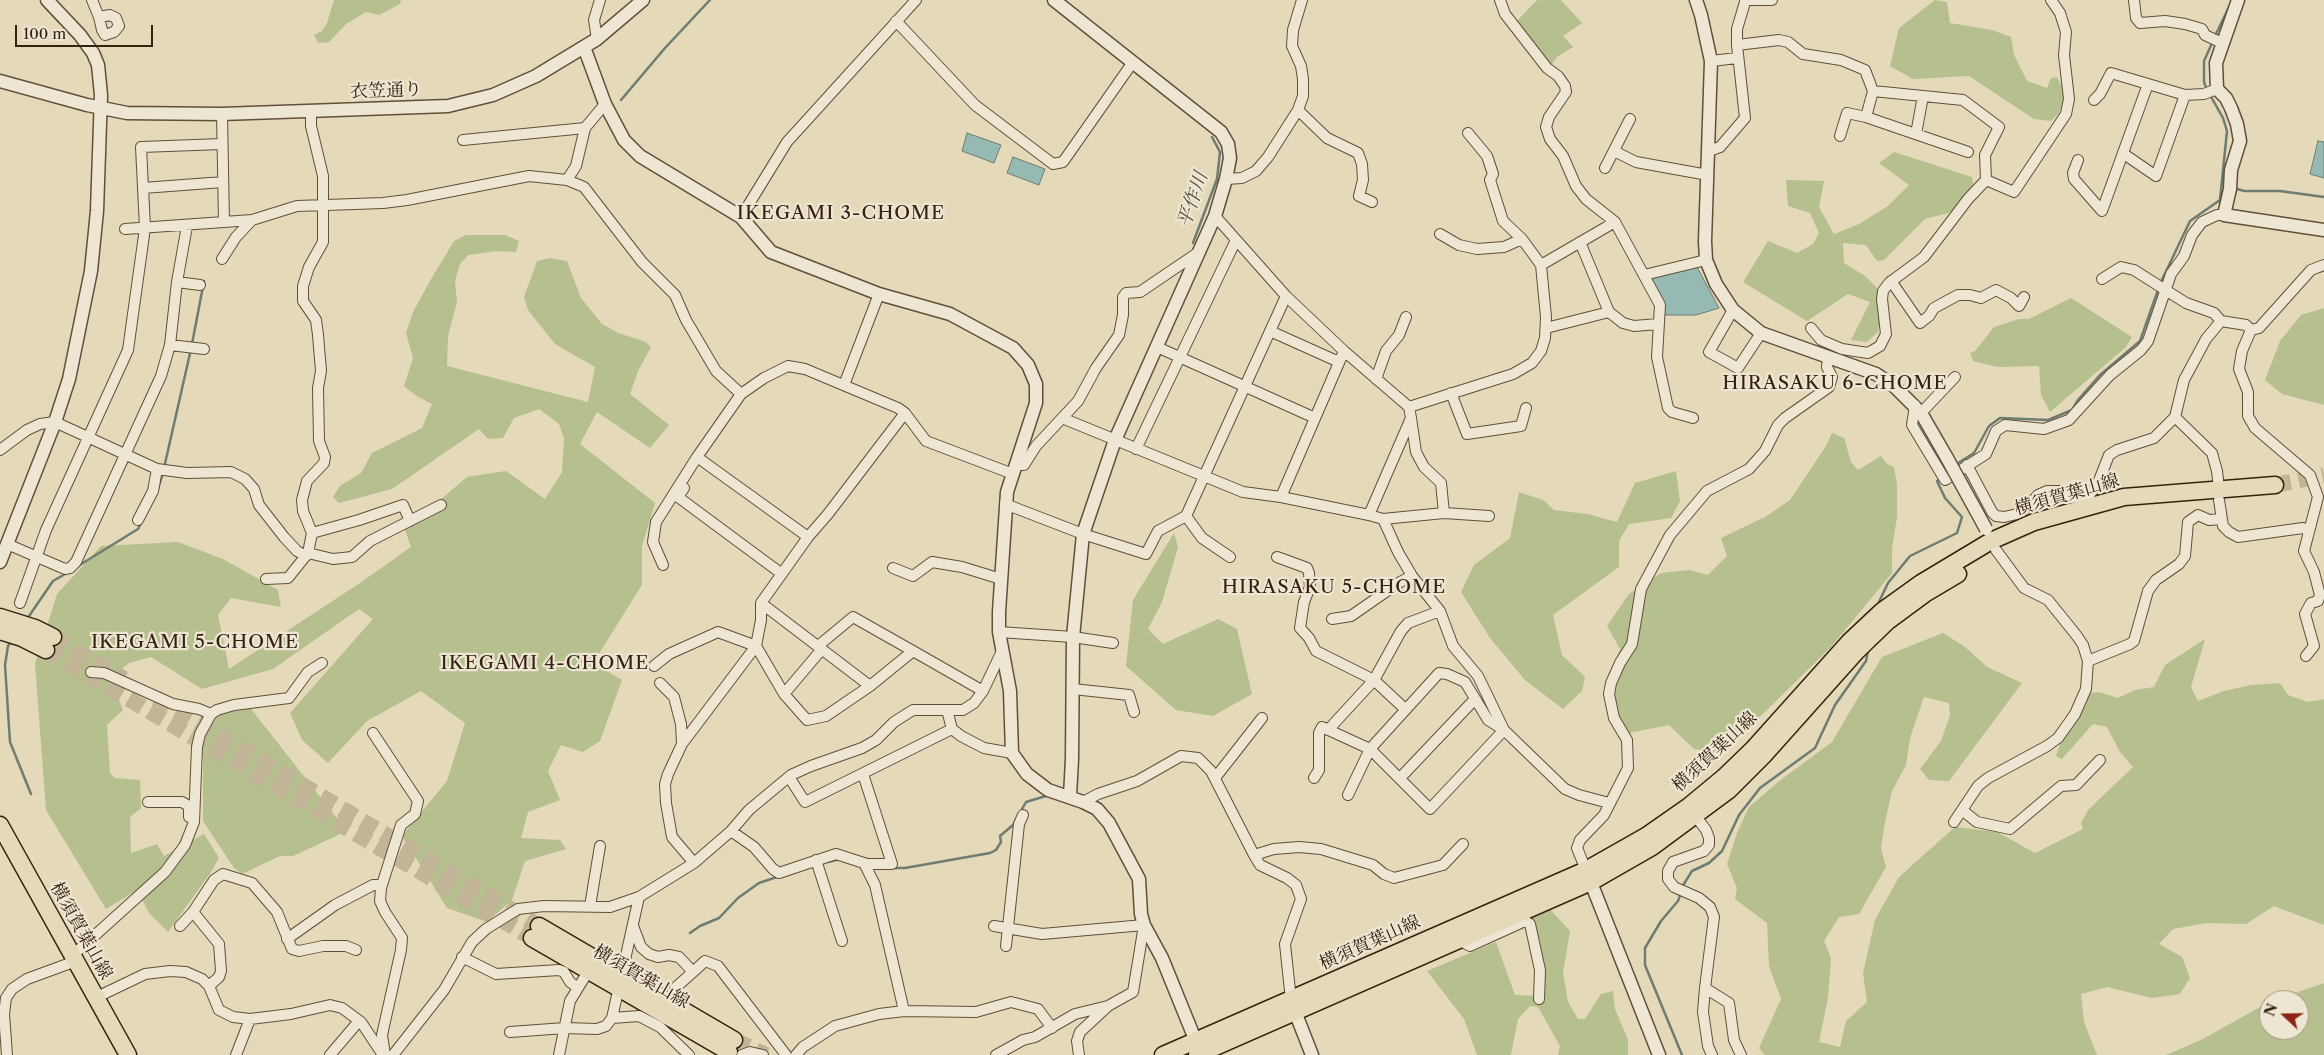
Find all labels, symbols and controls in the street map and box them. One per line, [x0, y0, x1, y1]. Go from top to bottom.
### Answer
scale bar [18, 15, 155, 47]
text: 100 m [23, 24, 66, 43]
street label: 衣笠通り [350, 79, 422, 103]
water label: 平作川 [1173, 169, 1213, 231]
district label: IKEGAMI 3-CHOME [735, 203, 947, 225]
district label: HIRASAKU 6-CHOME [1720, 373, 1950, 395]
street label: 横須賀葉山線 [2012, 470, 2122, 520]
district label: HIRASAKU 5-CHOME [1220, 577, 1448, 599]
district label: IKEGAMI 5-CHOME [89, 632, 301, 654]
district label: IKEGAMI 4-CHOME [439, 653, 651, 675]
street label: 横須賀葉山線 [1668, 707, 1762, 797]
street label: 横須賀葉山線 [45, 879, 117, 983]
street label: 横須賀葉山線 [1316, 911, 1424, 975]
street label: 横須賀葉山線 [589, 941, 693, 1013]
north arrow [2259, 990, 2309, 1040]
text: N [2260, 1001, 2282, 1019]

